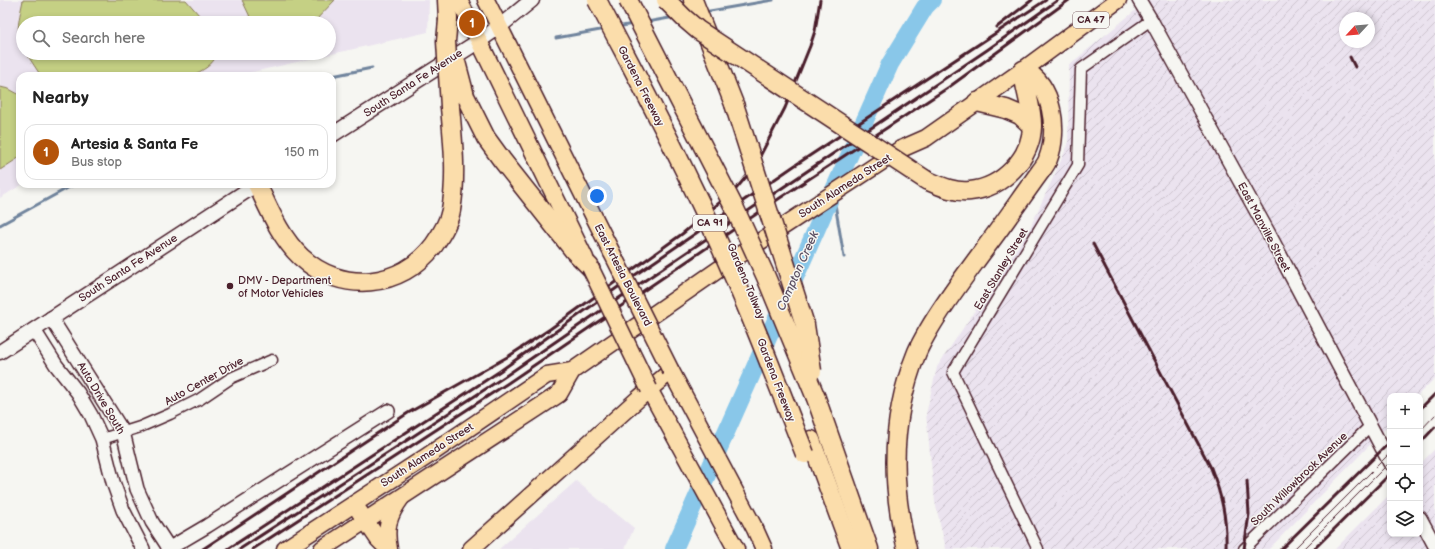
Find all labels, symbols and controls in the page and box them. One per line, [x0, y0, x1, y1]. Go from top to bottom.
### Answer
pin: 1 [459, 8, 485, 38]
road number: CA 47 [1073, 12, 1109, 28]
north arrow [1339, 12, 1375, 48]
search box [16, 16, 336, 60]
icon: search [30, 27, 52, 49]
text: Search here [62, 29, 145, 48]
street label: Gardena Freeway [615, 44, 667, 128]
street label: South Santa Fe Avenue [361, 46, 465, 120]
text: Nearby [32, 88, 89, 108]
text: Artesia & Santa Fe [71, 135, 198, 154]
text: 1 [43, 144, 49, 160]
text: 150 m [285, 144, 319, 160]
street label: South Alameda Street [796, 151, 894, 221]
text: Bus stop [71, 154, 122, 170]
street label: East Manville Street [1235, 180, 1293, 274]
your location [587, 186, 607, 206]
road number: CA 91 [693, 215, 727, 231]
street label: East Artesia Boulevard [592, 222, 654, 328]
street label: East Stanley Street [971, 225, 1031, 312]
water label: Compton Creek [774, 228, 823, 313]
street label: South Santa Fe Avenue [76, 231, 180, 305]
street label: Gardena Tollway [724, 241, 768, 321]
place label: DMV - Department of Motor Vehicles [238, 274, 332, 300]
marker: DMV - Department of Motor Vehicles [225, 281, 235, 291]
street label: Gardena Freeway [754, 336, 798, 424]
street label: Auto Center Drive [162, 354, 246, 408]
street label: Auto Drive South [74, 360, 128, 436]
map controls [1387, 393, 1423, 537]
button: + [1387, 393, 1423, 429]
street label: South Alameda Street [378, 420, 476, 490]
street label: South Willowbrook Avenue [1248, 429, 1350, 529]
button: − [1387, 429, 1423, 465]
button: locate [1387, 465, 1423, 501]
button: layers [1387, 501, 1423, 537]

